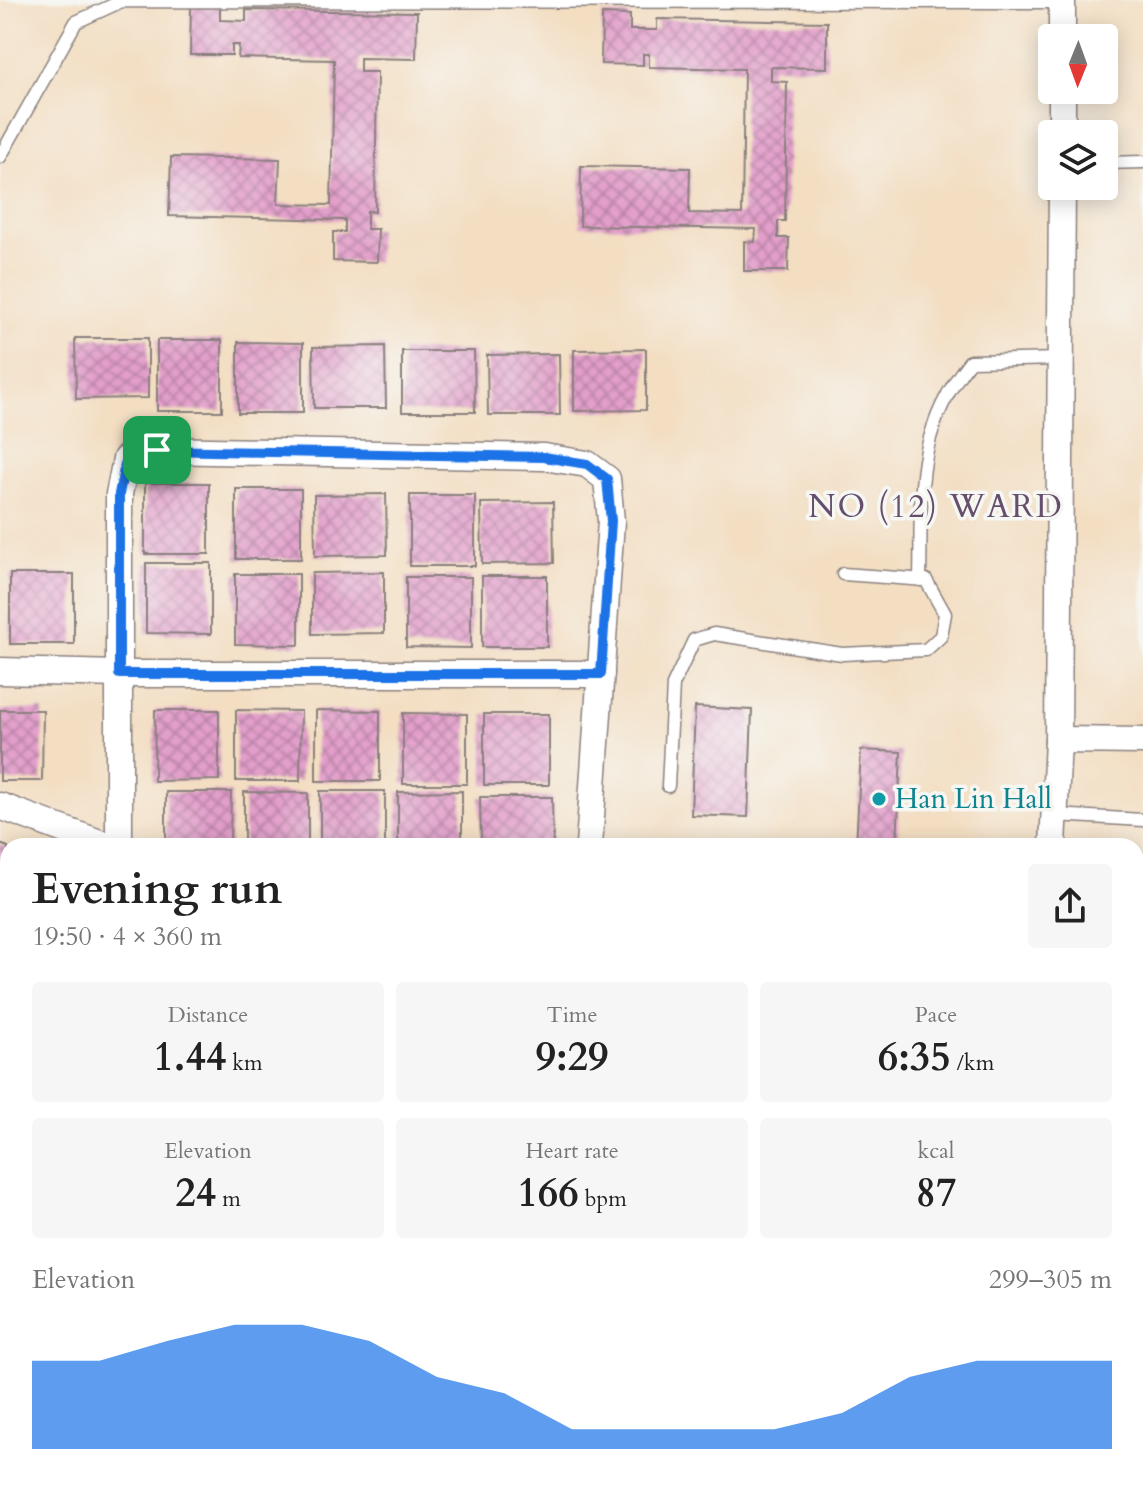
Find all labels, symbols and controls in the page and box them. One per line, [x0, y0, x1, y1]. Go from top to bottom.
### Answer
north arrow [1038, 24, 1118, 104]
map controls [1038, 24, 1118, 200]
button: layers [1038, 120, 1118, 200]
pin [123, 416, 191, 484]
icon: arrive [135, 428, 179, 472]
district label: NO (12) WARD [808, 485, 1064, 529]
place label: Han Lin Hall [895, 780, 1052, 818]
marker: Han Lin Hall [870, 790, 888, 808]
text: Evening run [32, 859, 282, 919]
button: share [1028, 864, 1112, 948]
text: 19:50 · 4 × 360 m [32, 919, 222, 954]
text: Distance [168, 1000, 248, 1030]
text: Time [547, 1000, 597, 1030]
text: Pace [915, 1000, 957, 1030]
text: 1.44 [153, 1030, 226, 1085]
text: 9:29 [535, 1030, 609, 1085]
text: 6:35 [878, 1030, 951, 1085]
text: km [226, 1048, 263, 1078]
text: /km [951, 1048, 994, 1078]
text: Elevation [164, 1136, 252, 1166]
text: Heart rate [525, 1136, 619, 1166]
text: kcal [918, 1136, 954, 1166]
text: 24 [175, 1166, 216, 1221]
text: 166 [517, 1166, 579, 1221]
text: 87 [916, 1166, 956, 1221]
text: m [216, 1184, 241, 1214]
text: bpm [579, 1184, 627, 1214]
text: Elevation [32, 1262, 135, 1297]
text: 299–305 m [989, 1262, 1112, 1297]

